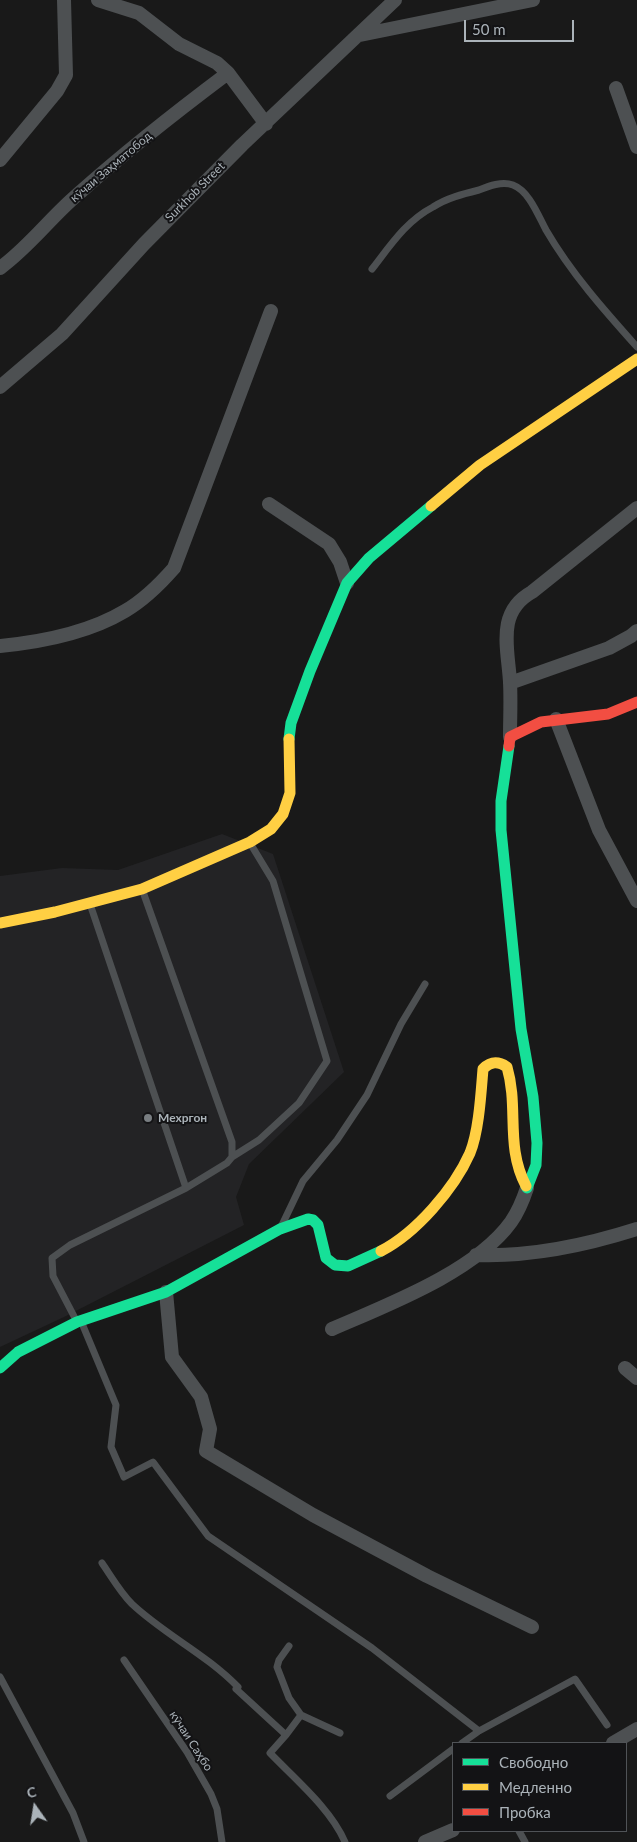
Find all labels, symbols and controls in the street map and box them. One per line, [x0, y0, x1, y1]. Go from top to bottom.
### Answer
scale bar [467, 10, 577, 42]
text: 50 m [472, 20, 506, 38]
street label: кӯчаи Заҳматобод [67, 129, 155, 205]
street label: Surkhob Street [162, 159, 228, 225]
place label: Мехргон [158, 1111, 207, 1125]
marker: Мехргон [142, 1112, 154, 1124]
street label: кӯчаи Саҳбо [166, 1708, 216, 1774]
legend [452, 1742, 627, 1832]
text: Свободно [499, 1753, 568, 1771]
text: Медленно [499, 1778, 572, 1796]
north arrow [10, 1782, 60, 1832]
text: С [25, 1783, 38, 1801]
text: Пробка [499, 1803, 551, 1821]

